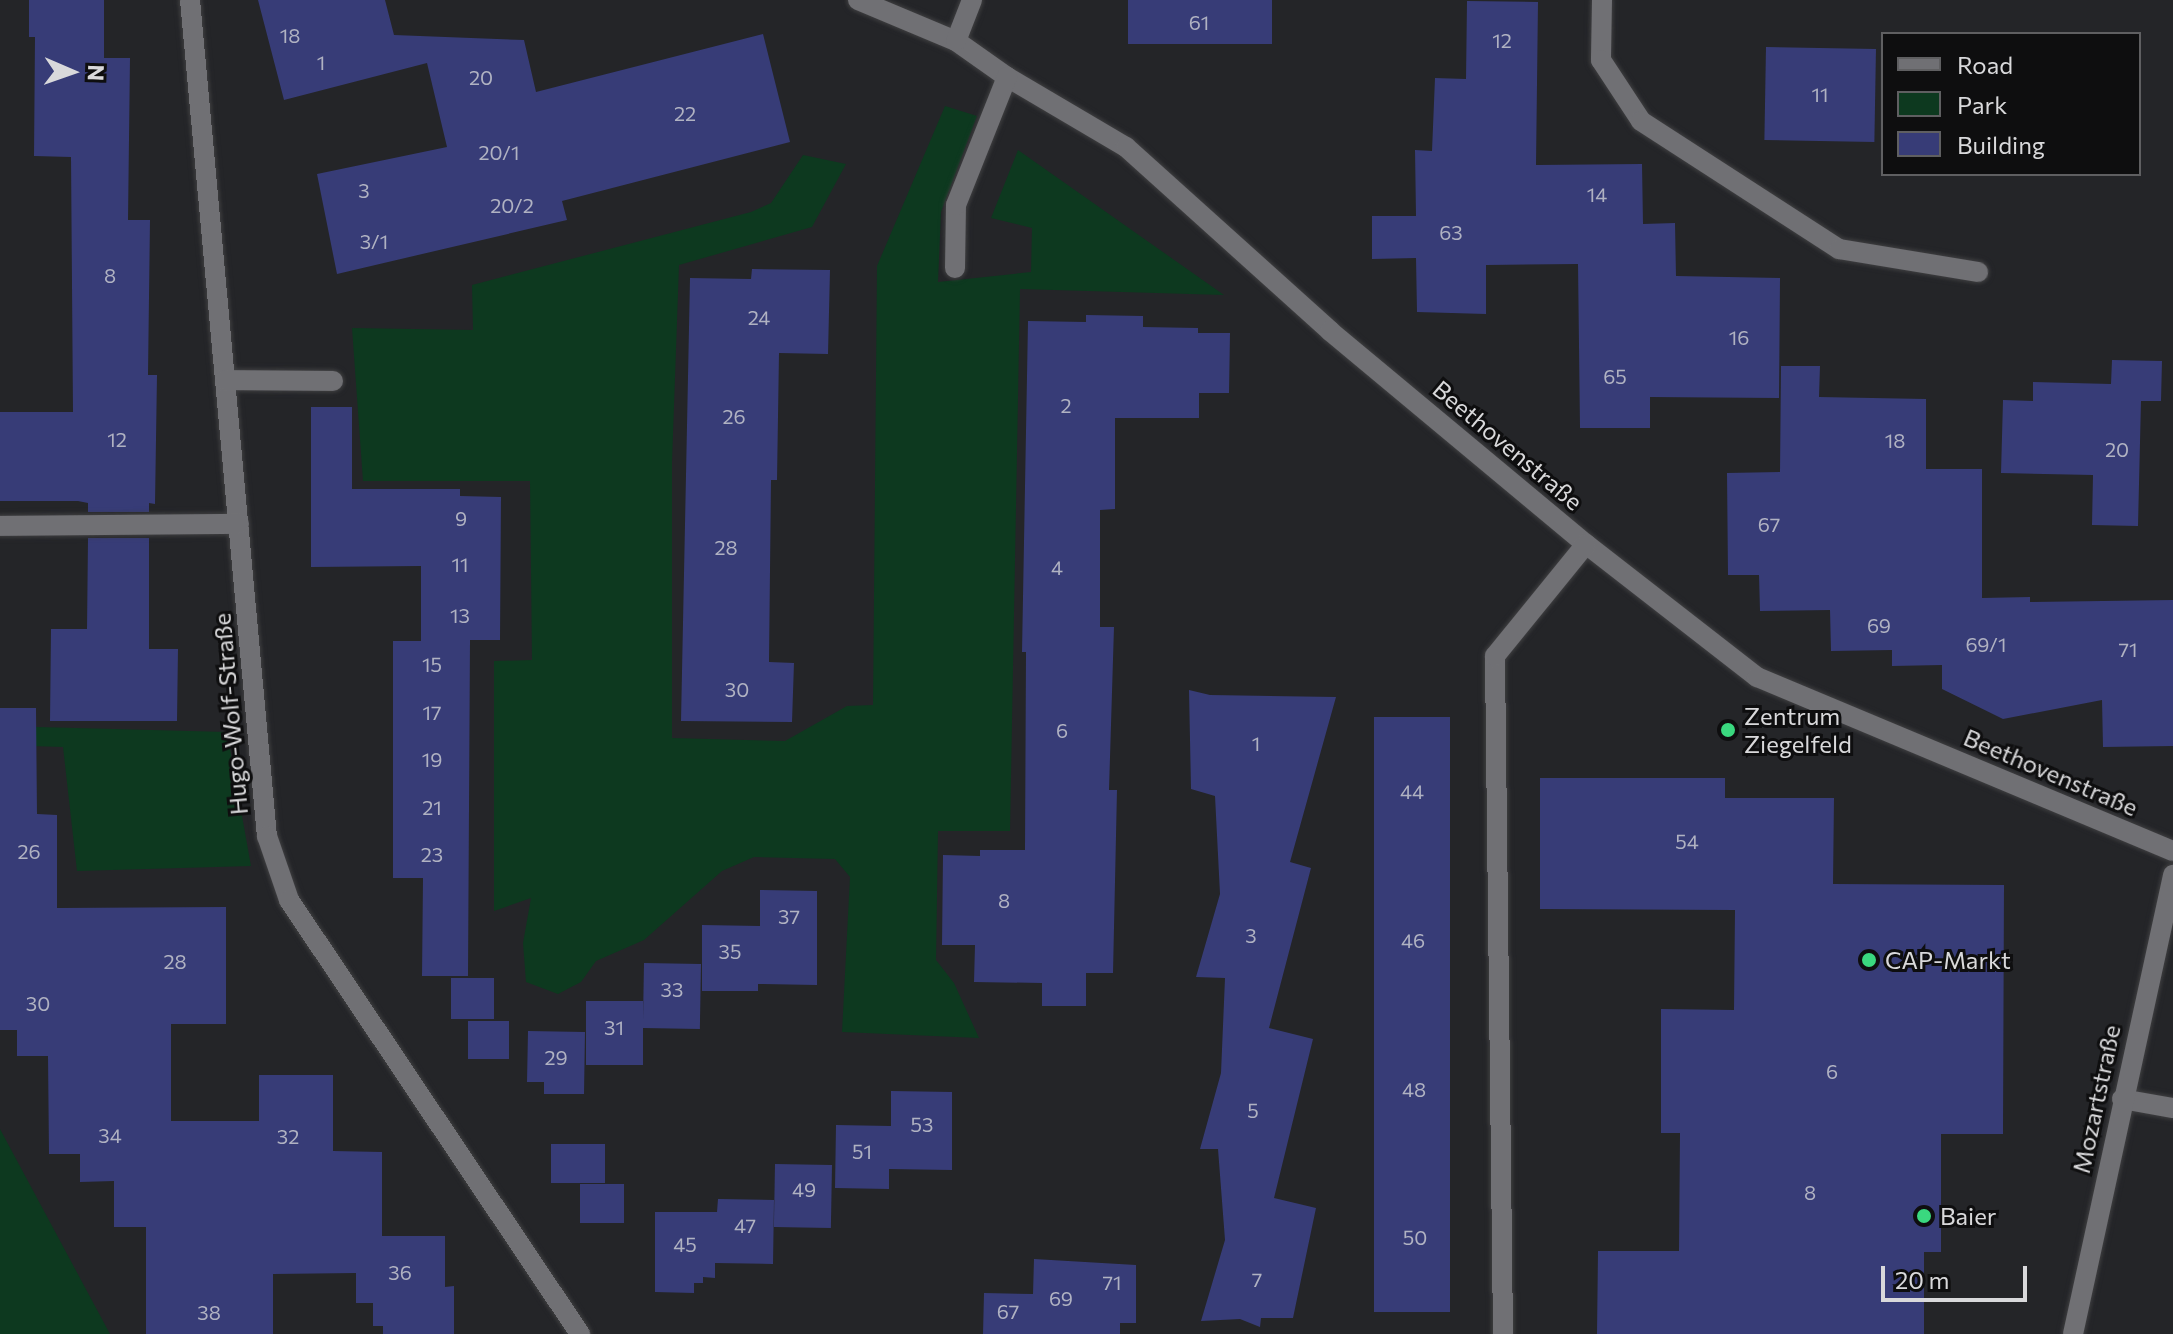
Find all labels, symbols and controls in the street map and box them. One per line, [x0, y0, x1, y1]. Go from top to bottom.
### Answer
house number: 61 [1189, 10, 1209, 34]
house number: 18 [280, 23, 300, 47]
house number: 12 [1492, 28, 1512, 52]
north arrow [32, 32, 112, 112]
legend [1881, 32, 2141, 176]
house number: 1 [317, 50, 325, 74]
text: Road [1957, 50, 2013, 79]
text: N [83, 64, 110, 82]
house number: 20 [469, 65, 493, 89]
house number: 11 [1811, 82, 1829, 106]
text: Park [1957, 90, 2007, 119]
house number: 22 [674, 101, 696, 125]
text: Building [1957, 130, 2045, 159]
house number: 20/1 [478, 140, 520, 164]
house number: 3 [358, 178, 370, 202]
house number: 14 [1587, 182, 1607, 206]
house number: 20/2 [490, 193, 534, 217]
house number: 63 [1439, 220, 1463, 244]
house number: 3/1 [360, 229, 388, 253]
house number: 8 [104, 263, 116, 287]
house number: 24 [748, 305, 770, 329]
house number: 16 [1729, 325, 1749, 349]
house number: 65 [1603, 364, 1627, 388]
street label: Beethovenstraße [1427, 374, 1589, 516]
house number: 2 [1060, 393, 1072, 417]
house number: 26 [722, 404, 746, 428]
house number: 12 [107, 427, 127, 451]
house number: 18 [1885, 428, 1905, 452]
house number: 20 [2105, 437, 2129, 461]
house number: 9 [455, 506, 467, 530]
house number: 67 [1758, 512, 1780, 536]
house number: 28 [714, 535, 738, 559]
house number: 11 [451, 552, 469, 576]
house number: 4 [1051, 555, 1063, 579]
house number: 13 [450, 603, 470, 627]
street label: Hugo-Wolf-Straße [207, 612, 253, 816]
house number: 69 [1867, 613, 1891, 637]
house number: 69/1 [1965, 632, 2007, 656]
house number: 71 [2118, 637, 2138, 661]
house number: 15 [422, 652, 442, 676]
house number: 30 [725, 677, 749, 701]
house number: 17 [422, 700, 442, 724]
place label: Zentrum Ziegelfeld [1744, 702, 1852, 758]
house number: 6 [1056, 718, 1068, 742]
marker: Zentrum Ziegelfeld [1719, 721, 1737, 739]
street label: Beethovenstraße [1960, 722, 2142, 822]
house number: 1 [1252, 731, 1260, 755]
house number: 19 [422, 747, 442, 771]
house number: 44 [1400, 779, 1424, 803]
house number: 21 [422, 795, 442, 819]
house number: 54 [1675, 829, 1699, 853]
house number: 26 [17, 839, 41, 863]
house number: 23 [421, 842, 443, 866]
house number: 8 [998, 888, 1010, 912]
house number: 37 [778, 904, 800, 928]
house number: 3 [1245, 923, 1257, 947]
house number: 46 [1401, 928, 1425, 952]
house number: 35 [719, 939, 741, 963]
place label: CAP-Markt [1885, 946, 2011, 974]
house number: 28 [163, 949, 187, 973]
marker: CAP-Markt [1860, 951, 1878, 969]
house number: 33 [661, 977, 683, 1001]
house number: 30 [26, 991, 50, 1015]
house number: 31 [604, 1015, 624, 1039]
street label: Mozartstraße [2066, 1022, 2126, 1176]
house number: 29 [544, 1045, 568, 1069]
house number: 6 [1826, 1059, 1838, 1083]
house number: 48 [1402, 1077, 1426, 1101]
house number: 5 [1247, 1098, 1259, 1122]
house number: 53 [911, 1112, 933, 1136]
house number: 34 [98, 1123, 122, 1147]
house number: 32 [277, 1124, 299, 1148]
house number: 51 [852, 1139, 872, 1163]
house number: 49 [792, 1177, 816, 1201]
house number: 8 [1804, 1180, 1816, 1204]
place label: Baier [1940, 1202, 1996, 1230]
marker: Baier [1915, 1207, 1933, 1225]
house number: 47 [734, 1213, 756, 1237]
house number: 50 [1403, 1225, 1427, 1249]
house number: 45 [673, 1232, 697, 1256]
scale bar [1885, 1250, 2031, 1300]
house number: 36 [388, 1260, 412, 1284]
text: 20 m [1895, 1265, 1949, 1294]
house number: 7 [1252, 1267, 1262, 1291]
house number: 71 [1102, 1270, 1122, 1294]
house number: 69 [1049, 1286, 1073, 1310]
house number: 67 [997, 1299, 1019, 1323]
house number: 38 [197, 1300, 221, 1324]

